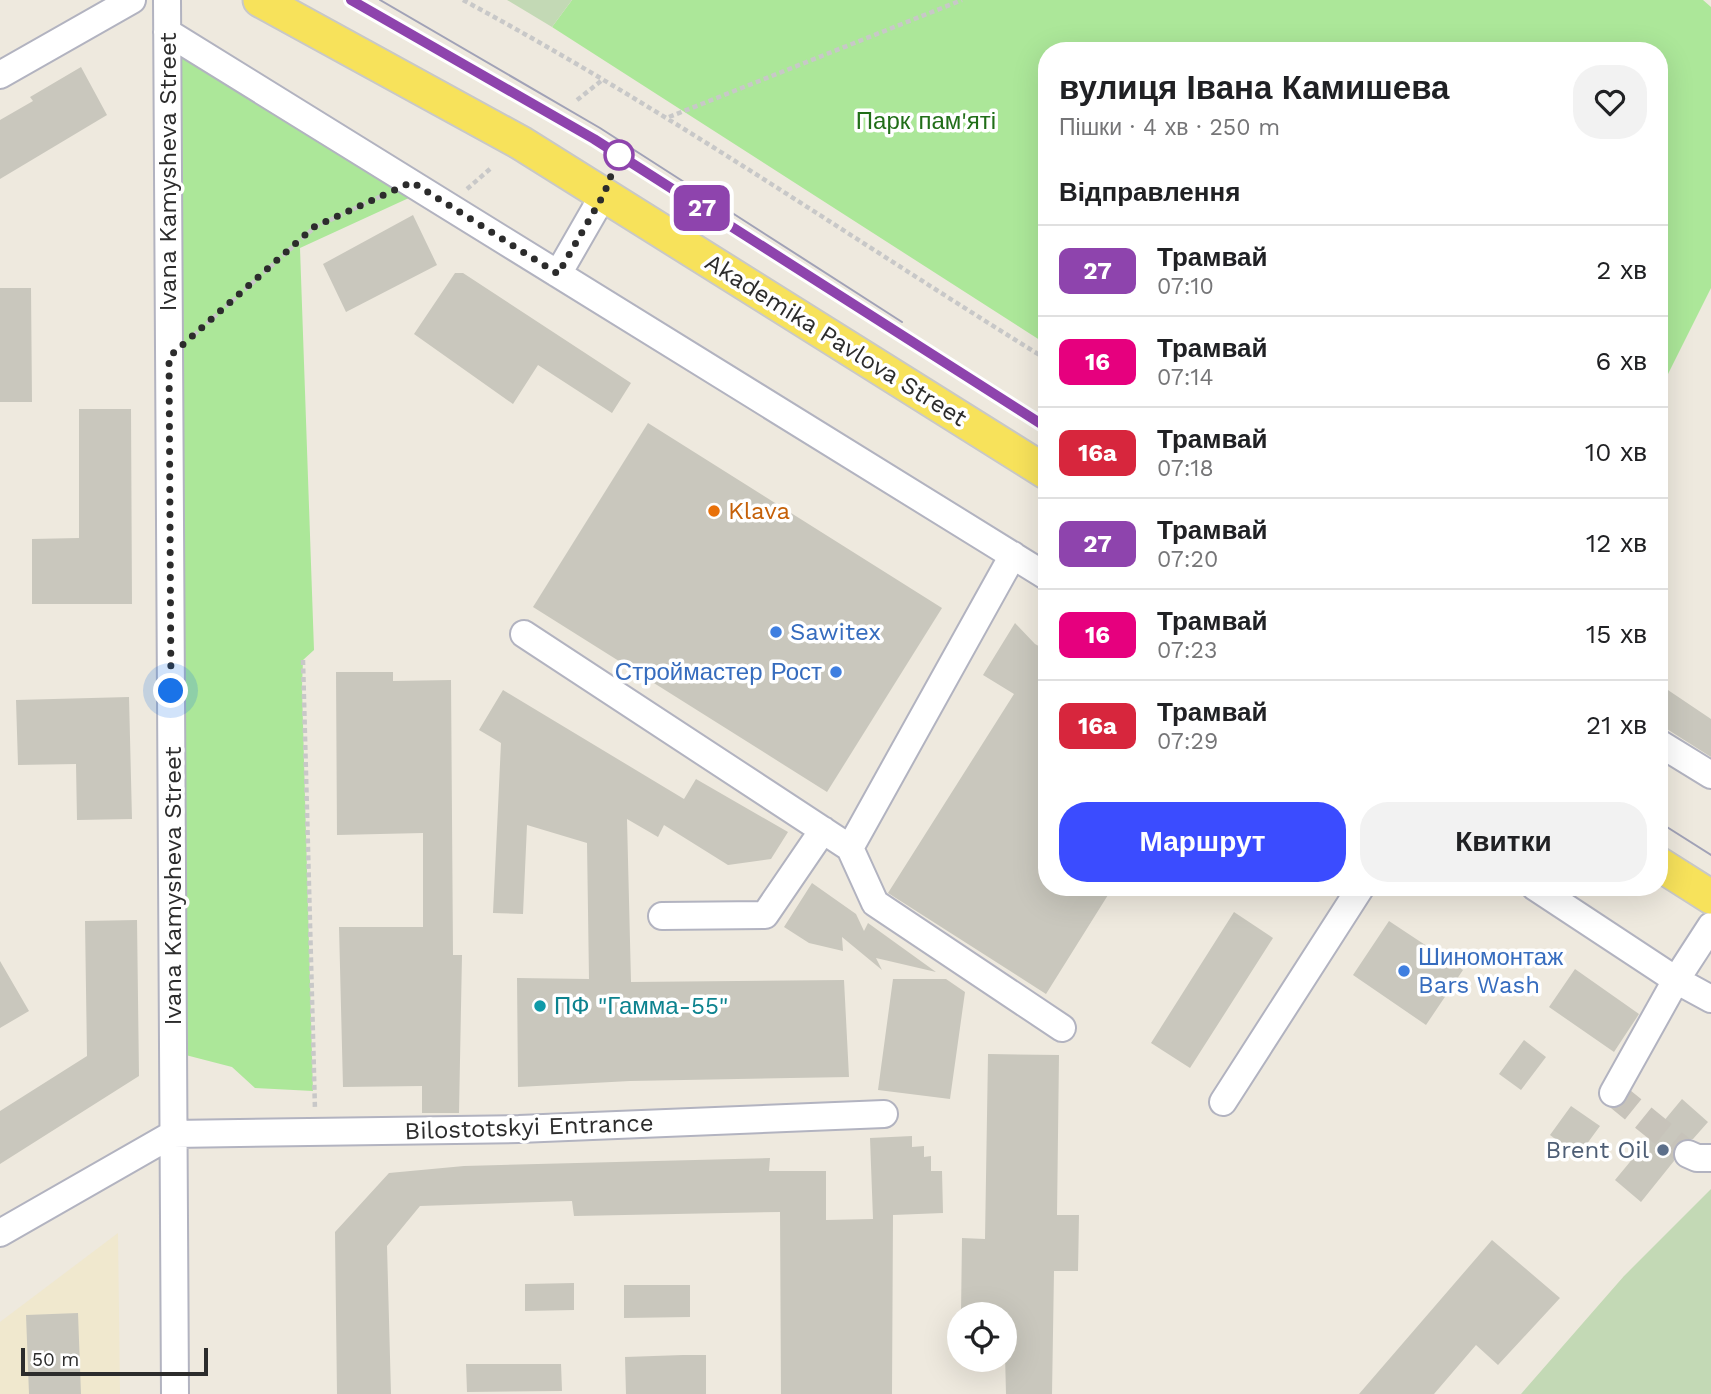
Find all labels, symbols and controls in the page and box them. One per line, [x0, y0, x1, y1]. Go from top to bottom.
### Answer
street label: Ivana Kamysheva Street [154, 32, 182, 312]
button: heart [1573, 65, 1647, 139]
text: вулиця Івана Камишева [1059, 68, 1449, 107]
park label: Парк пам'яті [856, 107, 996, 135]
text: Пішки · 4 хв · 250 m [1059, 114, 1280, 141]
unlabelled marker [604, 140, 634, 170]
text: Відправлення [1059, 177, 1240, 207]
line badge: 27 [670, 185, 734, 231]
text: 27 [688, 194, 716, 222]
text: Трамвай [1157, 242, 1268, 272]
street label: Akademika Pavlova Street [700, 248, 972, 432]
text: 2 хв [1596, 255, 1647, 285]
text: 27 [1083, 257, 1112, 285]
text: 07:10 [1157, 273, 1214, 300]
text: Трамвай [1157, 333, 1268, 363]
text: 6 хв [1596, 346, 1647, 376]
text: 16 [1085, 348, 1110, 376]
text: 07:14 [1157, 364, 1214, 391]
text: Трамвай [1157, 424, 1268, 454]
text: 10 хв [1585, 437, 1647, 467]
text: 16a [1078, 439, 1117, 467]
text: 07:18 [1157, 455, 1214, 482]
place label: Klava [728, 497, 790, 525]
marker: Klava [706, 503, 722, 519]
text: Трамвай [1157, 515, 1268, 545]
text: 12 хв [1586, 528, 1647, 558]
text: 27 [1083, 530, 1112, 558]
text: 07:20 [1157, 546, 1218, 573]
text: Трамвай [1157, 606, 1268, 636]
place label: Sawitex [790, 618, 881, 646]
text: 15 хв [1586, 619, 1647, 649]
text: 16 [1085, 621, 1110, 649]
marker: Sawitex [768, 624, 784, 640]
text: 07:23 [1157, 637, 1217, 664]
place label: Строймастер Рост [615, 658, 822, 686]
marker: Строймастер Рост [828, 664, 844, 680]
your location [153, 673, 188, 708]
text: Трамвай [1157, 697, 1268, 727]
text: 21 хв [1586, 710, 1647, 740]
text: 16a [1078, 712, 1117, 740]
text: 07:29 [1157, 728, 1218, 755]
street label: Ivana Kamysheva Street [159, 746, 187, 1026]
button: Маршрут [1059, 802, 1346, 882]
button: Квитки [1360, 802, 1647, 882]
place label: Шиномонтаж Bars Wash [1418, 943, 1563, 999]
marker: Шиномонтаж Bars Wash [1396, 963, 1412, 979]
place label: ПФ "Гамма-55" [554, 992, 729, 1020]
marker: ПФ "Гамма-55" [532, 998, 548, 1014]
street label: Bilostotskyi Entrance [404, 1109, 654, 1145]
place label: Brent Oil [1546, 1136, 1650, 1164]
marker: Brent Oil [1655, 1142, 1671, 1158]
map controls [947, 1302, 1017, 1372]
button: locate [947, 1302, 1017, 1372]
scale bar [21, 1345, 208, 1377]
text: 50 m [32, 1348, 79, 1371]

